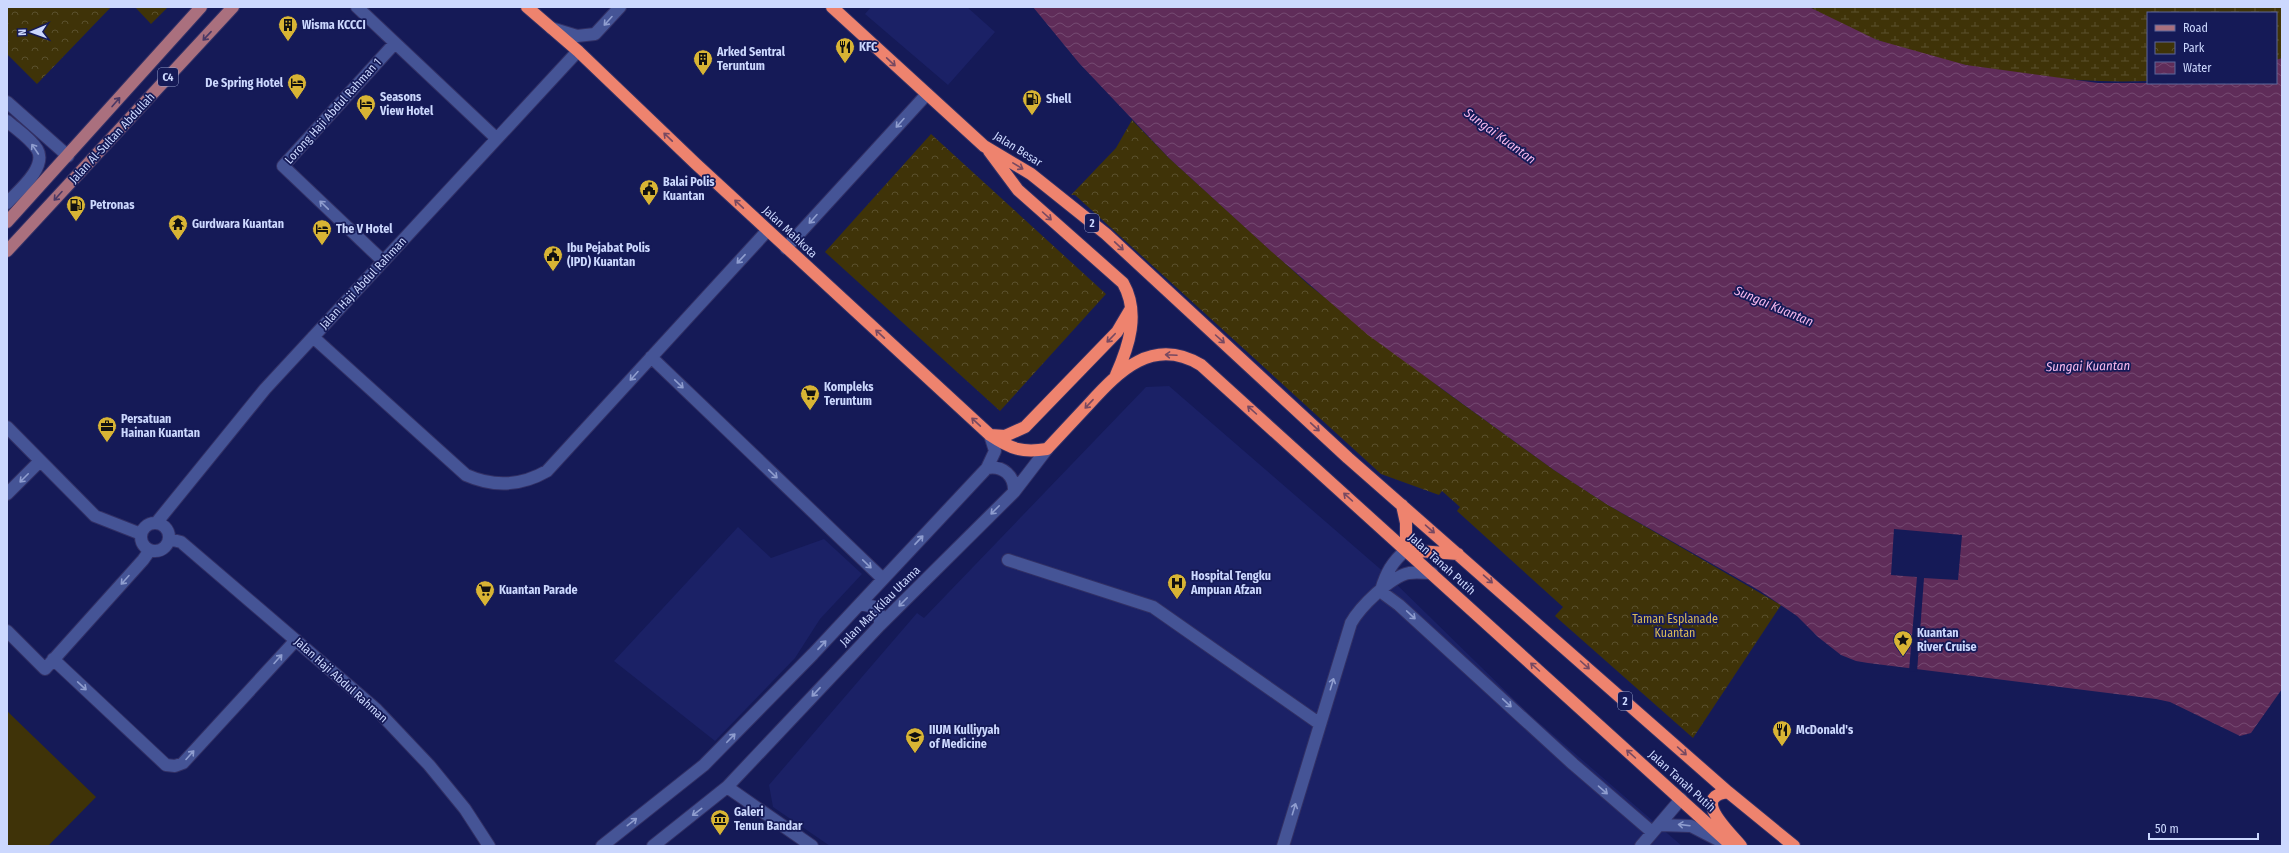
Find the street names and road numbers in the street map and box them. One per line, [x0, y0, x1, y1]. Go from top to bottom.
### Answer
street label: Lorong Haji Abdul Rahman 1 [282, 55, 384, 167]
road number: C4 [158, 68, 178, 86]
street label: Jalan Al-Sultan Abdullah [66, 90, 158, 186]
street label: Jalan Besar [991, 129, 1046, 170]
street label: Jalan Mahkota [760, 203, 820, 261]
road number: 2 [1085, 214, 1099, 232]
street label: Jalan Haji Abdul Rahman [317, 234, 409, 332]
street label: Jalan Tanah Putih [1406, 530, 1478, 598]
street label: Jalan Mat Kilau Utama [837, 563, 923, 649]
street label: Jalan Haji Abdul Rahman [292, 634, 390, 726]
road number: 2 [1618, 692, 1632, 710]
street label: Jalan Tanah Putih [1646, 747, 1718, 815]

